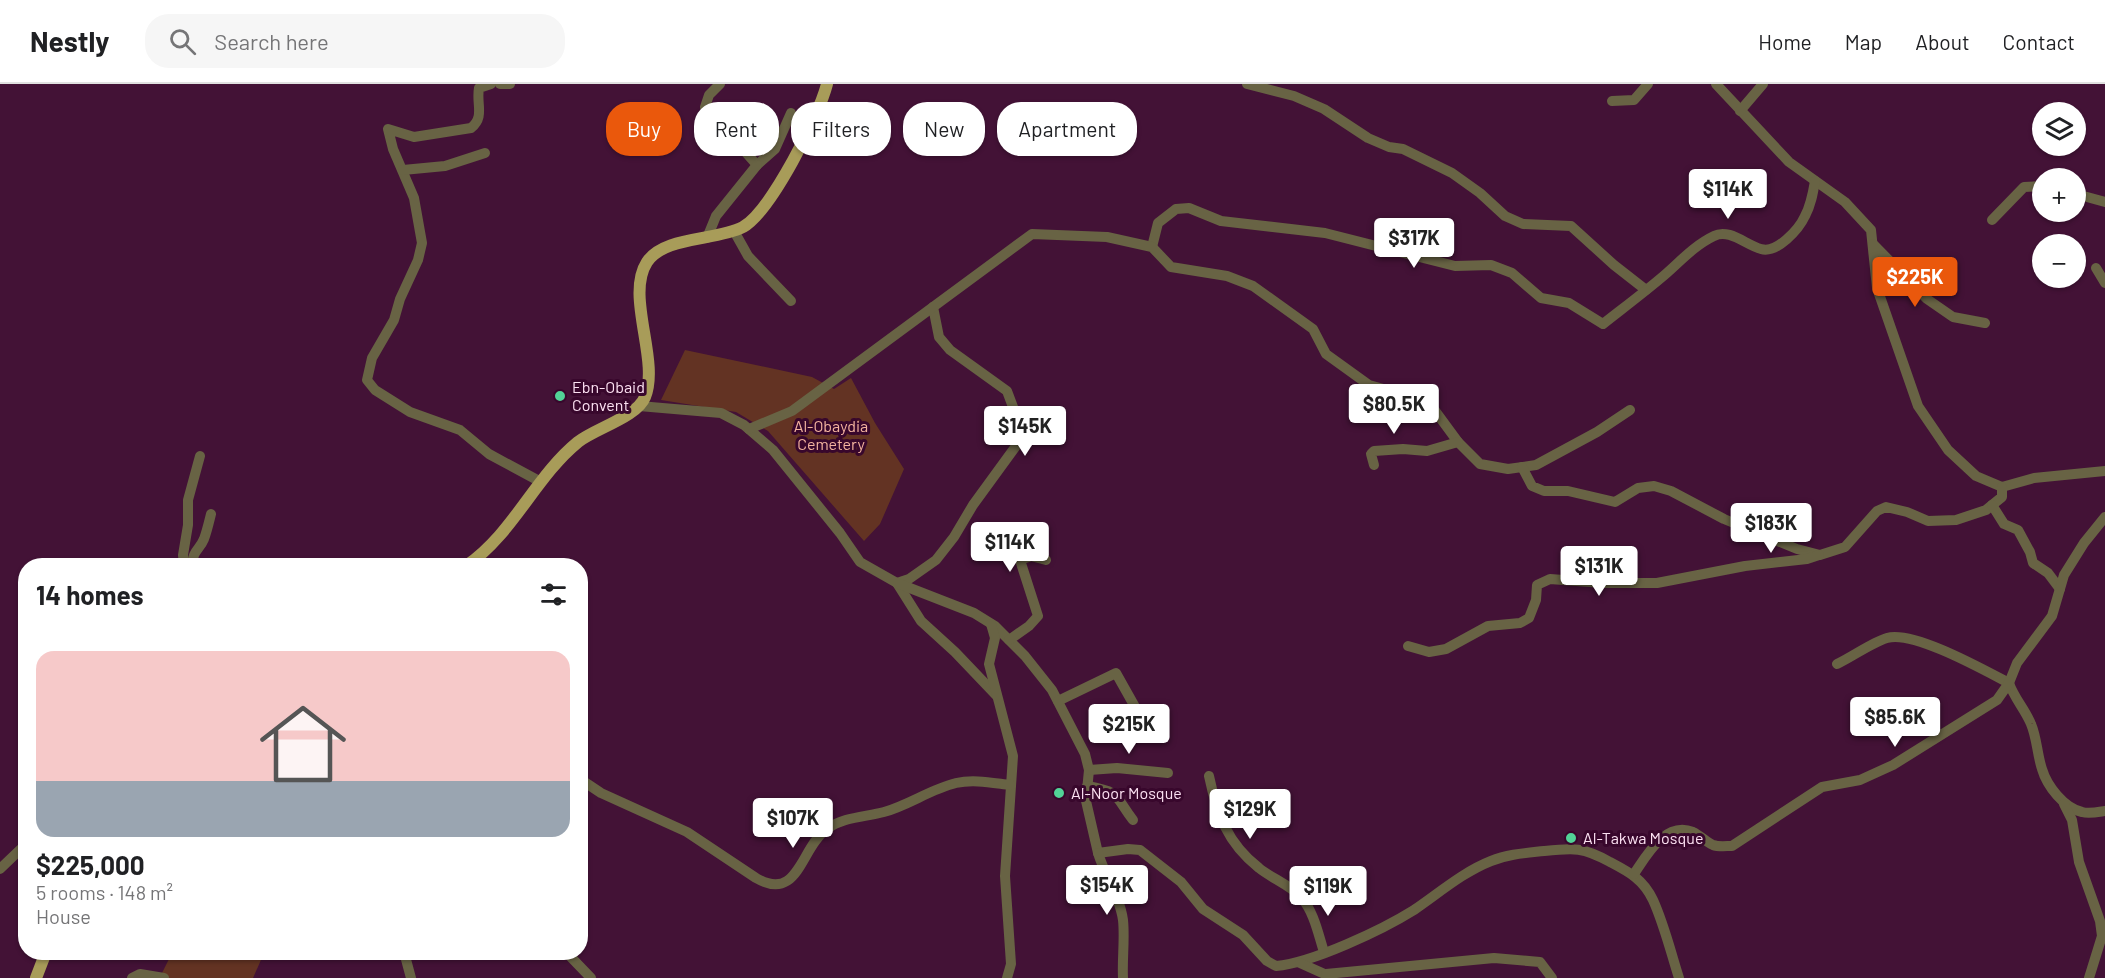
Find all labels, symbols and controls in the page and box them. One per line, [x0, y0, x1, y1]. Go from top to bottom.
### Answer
search box [145, 14, 565, 68]
text: Nestly [30, 24, 109, 58]
icon: search [166, 25, 199, 58]
text: Search here [214, 28, 329, 54]
text: Home [1758, 29, 1812, 54]
text: Map [1845, 29, 1882, 54]
text: About [1915, 29, 1970, 54]
text: Contact [2003, 29, 2075, 54]
chip: Buy [606, 102, 682, 156]
chip: Rent [694, 102, 779, 156]
chip: Filters [791, 102, 891, 156]
chip: New [903, 102, 985, 156]
chip: Apartment [997, 102, 1137, 156]
map controls [2032, 102, 2086, 288]
button: layers [2032, 102, 2086, 156]
button: + [2032, 168, 2086, 222]
pin: $114K [1686, 169, 1770, 220]
text: $114K [1703, 176, 1753, 200]
pin: $317K [1372, 218, 1456, 269]
text: $317K [1388, 225, 1440, 249]
button: − [2032, 234, 2086, 288]
pin: $225K [1873, 257, 1957, 308]
text: $225K [1886, 264, 1944, 288]
place label: Ebn-Obaid Convent [572, 377, 645, 414]
pin: $80.5K [1345, 384, 1443, 435]
marker: Ebn-Obaid Convent [553, 389, 567, 403]
text: $80.5K [1363, 391, 1425, 415]
pin: $145K [983, 406, 1067, 457]
text: $145K [998, 413, 1052, 437]
park label: Al-Obaydia Cemetery [794, 416, 868, 453]
pin: $183K [1729, 503, 1813, 554]
text: $183K [1745, 510, 1797, 534]
pin: $114K [968, 522, 1052, 573]
text: $114K [985, 529, 1035, 553]
pin: $131K [1557, 546, 1641, 597]
text: $131K [1575, 553, 1623, 577]
icon: filters [537, 578, 570, 611]
text: 14 homes [36, 579, 143, 610]
icon: home [249, 690, 357, 798]
pin: $85.6K [1846, 697, 1944, 748]
pin: $215K [1087, 704, 1171, 755]
text: $85.6K [1864, 704, 1926, 728]
text: $215K [1103, 711, 1155, 735]
place label: Al-Noor Mosque [1071, 783, 1182, 802]
marker: Al-Noor Mosque [1052, 786, 1066, 800]
pin: $129K [1208, 789, 1292, 840]
text: $129K [1224, 796, 1276, 820]
pin: $107K [751, 798, 835, 849]
text: $107K [767, 805, 819, 829]
place label: Al-Takwa Mosque [1583, 828, 1703, 847]
marker: Al-Takwa Mosque [1564, 831, 1578, 845]
text: $225,000 [36, 849, 145, 880]
pin: $154K [1065, 865, 1149, 916]
pin: $119K [1286, 866, 1370, 917]
text: $154K [1080, 872, 1134, 896]
text: $119K [1304, 873, 1352, 897]
text: 5 rooms · 148 m² [36, 880, 173, 904]
text: House [36, 904, 91, 928]

